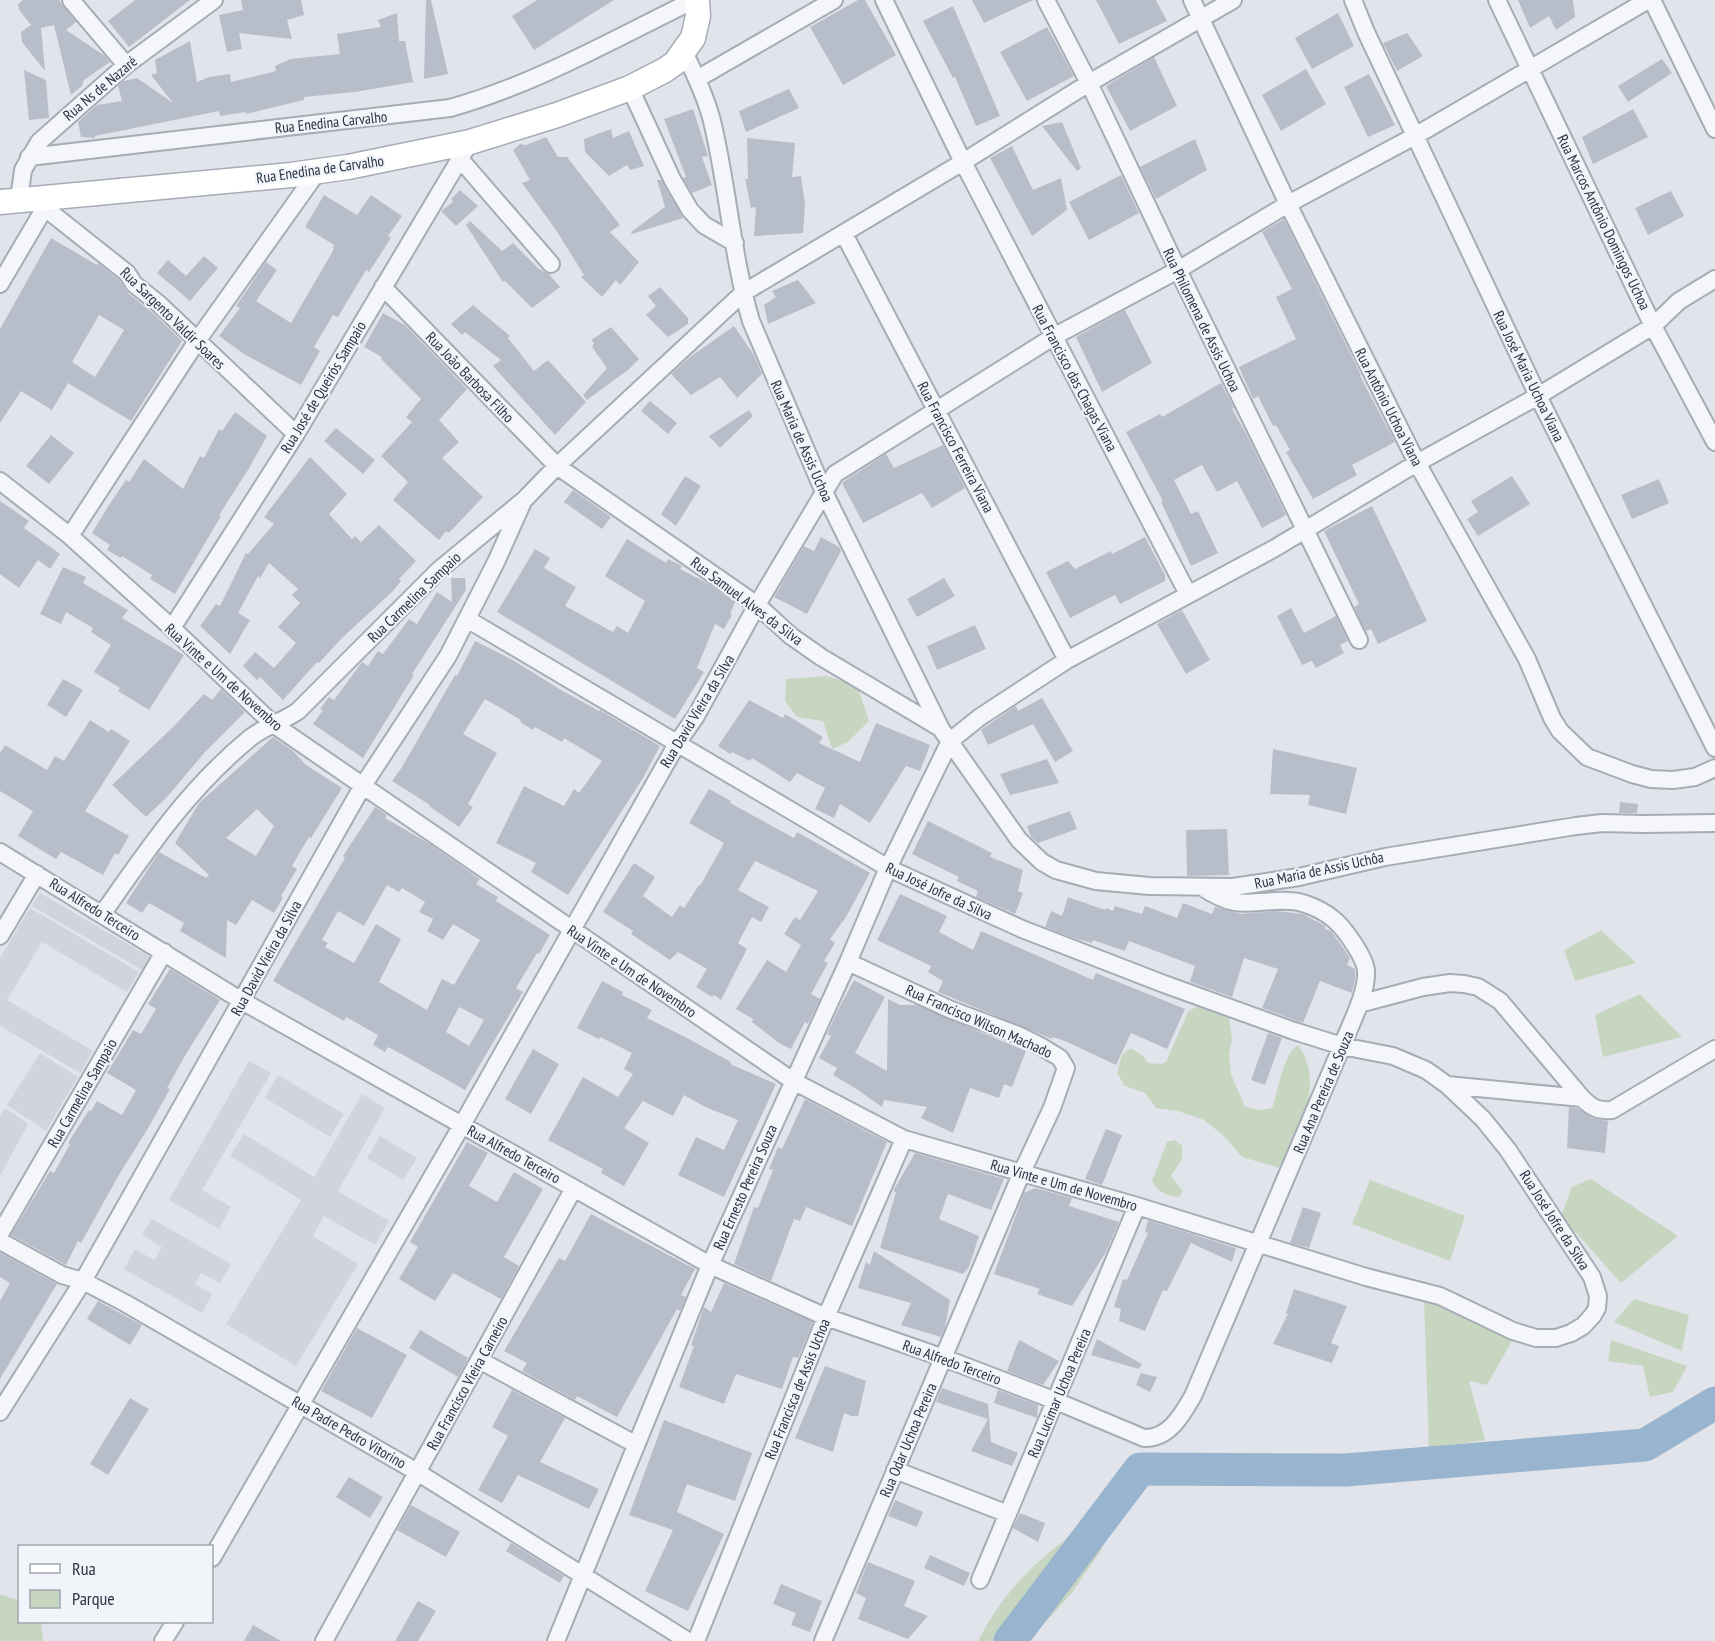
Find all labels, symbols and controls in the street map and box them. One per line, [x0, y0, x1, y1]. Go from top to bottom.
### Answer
street label: Rua Ns de Nazaré [59, 52, 141, 124]
street label: Rua Enedina Carvalho [274, 107, 388, 137]
street label: Rua Marcos Antônio Domingos Uchoa [1553, 131, 1655, 313]
street label: Rua Enedina de Carvalho [255, 151, 385, 187]
street label: Rua Philomena de Assis Uchoa [1159, 245, 1245, 395]
street label: Rua Sargento Valdir Soares [116, 263, 230, 373]
street label: Rua Francisco das Chagas Viana [1028, 301, 1122, 455]
street label: Rua José Maria Uchoa Viana [1489, 307, 1569, 445]
street label: Rua José de Queirós Sampaio [276, 317, 370, 457]
street label: Rua João Barbosa Filho [422, 328, 518, 426]
street label: Rua Antônio Uchoa Viana [1351, 345, 1427, 469]
street label: Rua Maria de Assis Uchoa [767, 377, 837, 505]
street label: Rua Francisco Ferreira Viana [913, 378, 999, 516]
street label: Rua Carmelina Sampaio [363, 548, 465, 646]
street label: Rua Samuel Alves da Silva [687, 553, 807, 649]
street label: Rua Vinte e Um de Novembro [161, 619, 287, 735]
street label: Rua David Vieira da Silva [656, 651, 738, 771]
street label: Rua Maria de Assis Uchôa [1253, 847, 1385, 893]
street label: Rua José Jofre da Silva [883, 858, 995, 924]
street label: Rua Alfredo Terceiro [46, 873, 144, 945]
street label: Rua David Vieira da Silva [226, 897, 306, 1019]
street label: Rua Vinte e Um de Novembro [564, 921, 700, 1021]
street label: Rua Francisco Wilson Machado [903, 980, 1055, 1062]
street label: Rua Ana Pereira de Souza [1289, 1028, 1357, 1156]
street label: Rua Carmelina Sampaio [43, 1035, 121, 1151]
street label: Rua Alfredo Terceiro [464, 1121, 564, 1187]
street label: Rua Ernesto Pereira Souza [709, 1121, 781, 1253]
street label: Rua Vinte e Um de Novembro [988, 1155, 1140, 1215]
street label: Rua José Jofre da Silva [1516, 1166, 1594, 1274]
street label: Rua Francisco Vieira Carneiro [422, 1313, 512, 1453]
street label: Rua Francisca de Assis Uchoa [760, 1316, 834, 1462]
street label: Rua Lucimar Uchoa Pereira [1023, 1325, 1095, 1461]
street label: Rua Alfredo Terceiro [900, 1335, 1004, 1389]
street label: Rua Odar Uchoa Pereira [875, 1380, 941, 1500]
street label: Rua Padre Pedro Vitorino [288, 1392, 410, 1472]
legend [18, 1545, 213, 1623]
text: Rua [72, 1557, 96, 1580]
text: Parque [72, 1587, 115, 1610]

